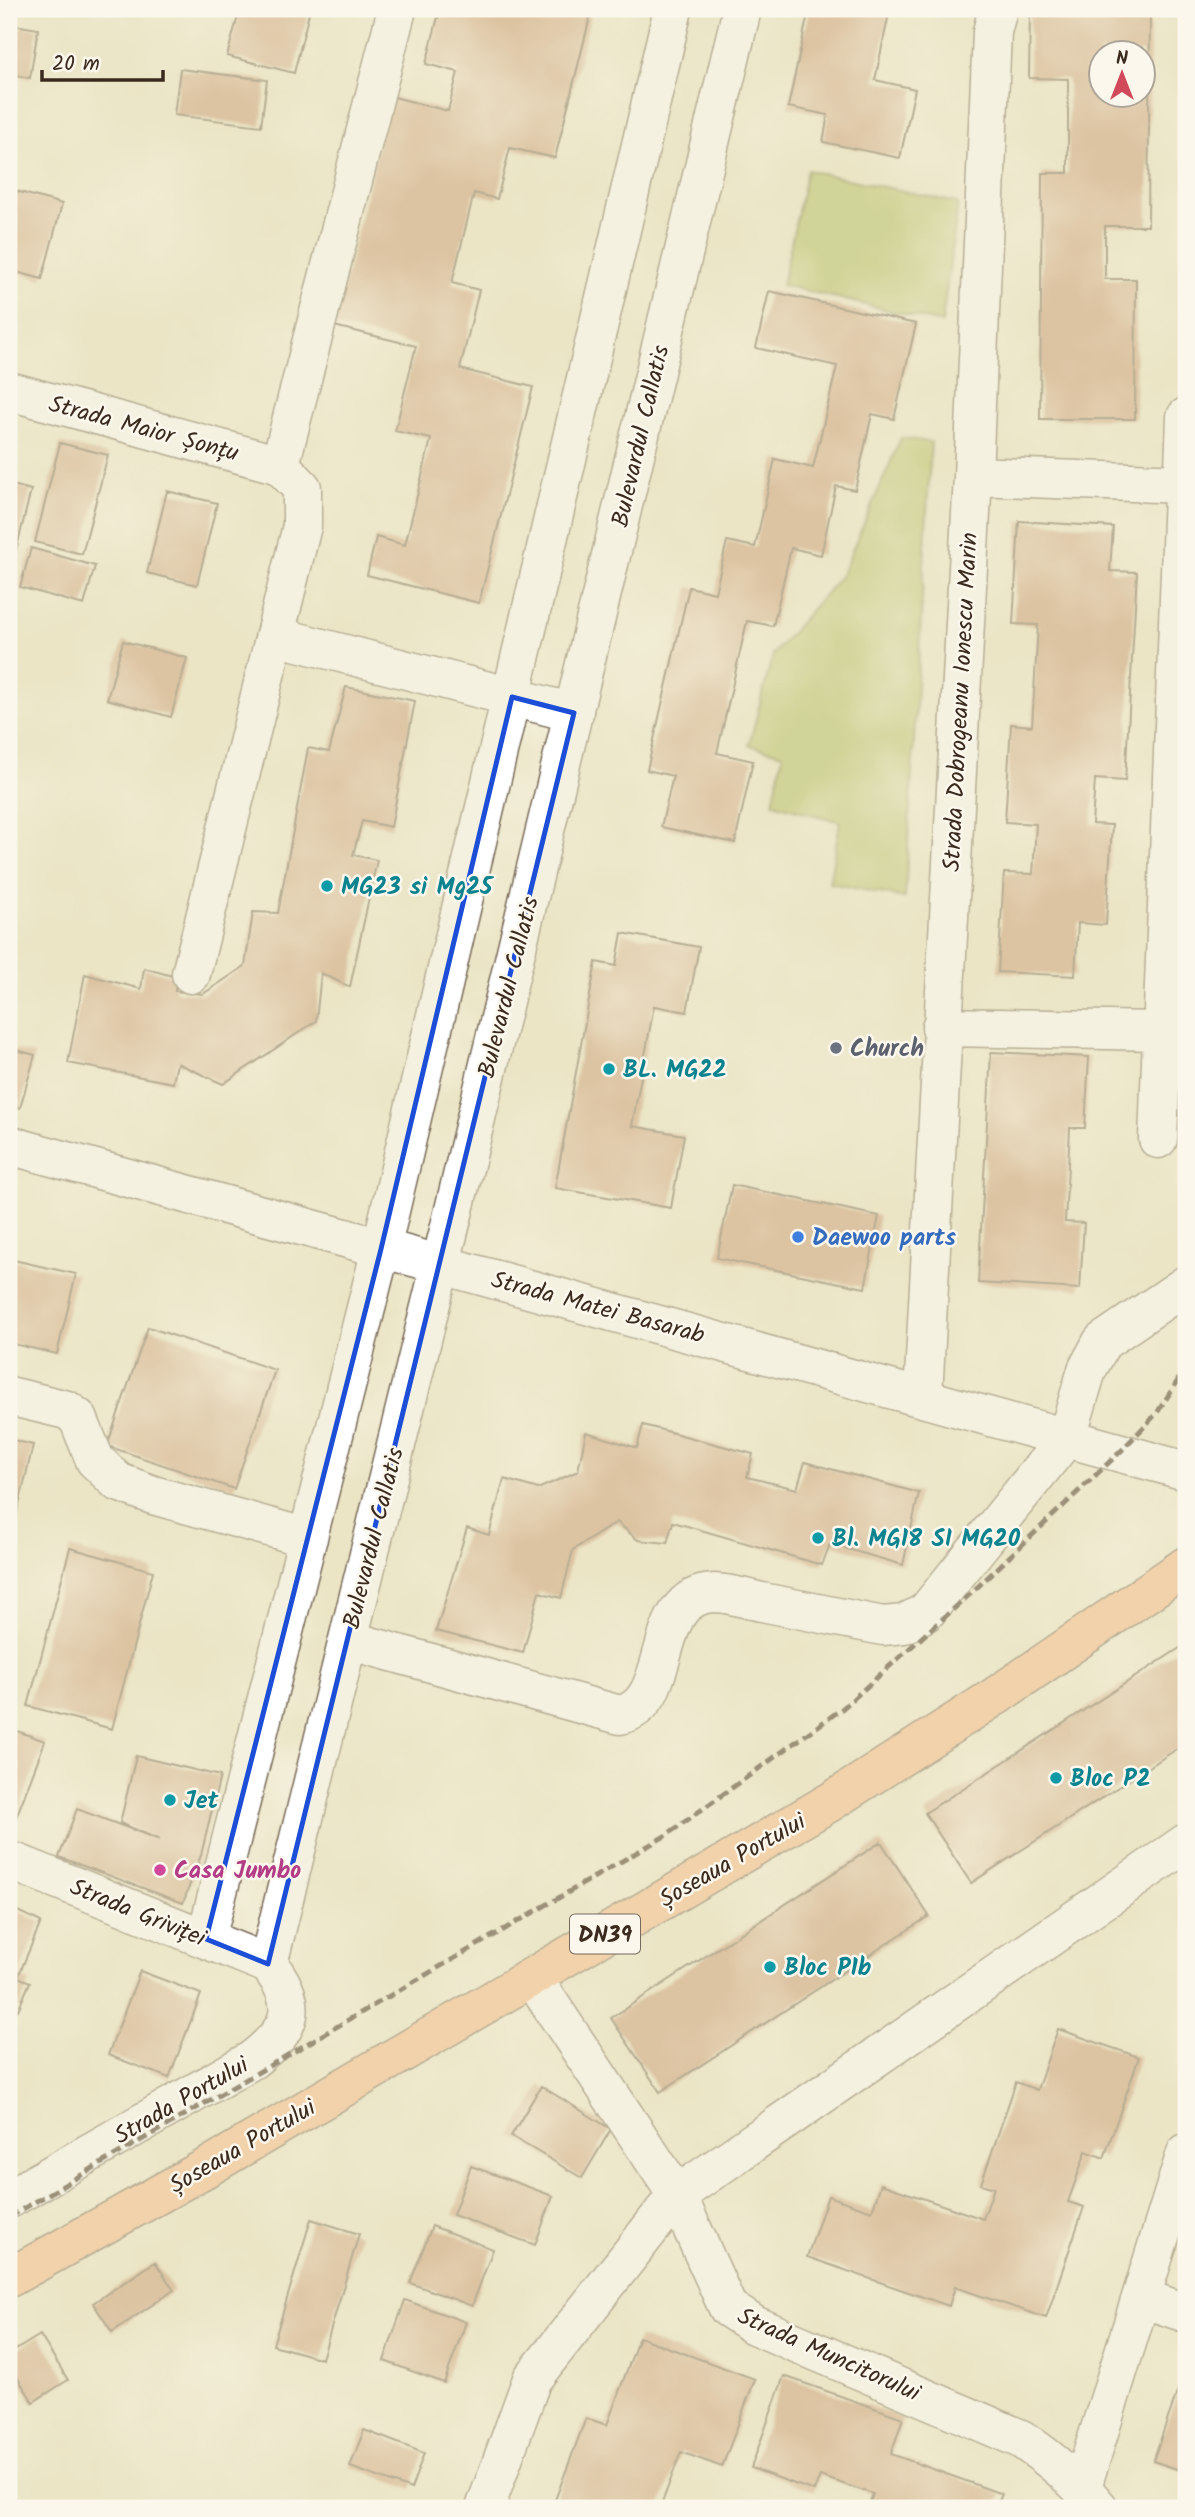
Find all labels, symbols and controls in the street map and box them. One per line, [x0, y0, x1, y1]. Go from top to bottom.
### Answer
scale bar [42, 38, 163, 82]
north arrow [1086, 38, 1156, 108]
text: N [1116, 44, 1128, 74]
text: 20 m [52, 48, 100, 81]
street label: Bulevardul Callatis [602, 341, 681, 531]
street label: Strada Maior Șonțu [44, 385, 243, 474]
street label: Strada Dobrogeanu Ionescu Marin [933, 531, 990, 873]
place label: MG23 si Mg25 [341, 868, 494, 907]
marker: MG23 si Mg25 [319, 878, 335, 894]
street label: Bulevardul Callatis [468, 893, 551, 1082]
place label: Church [850, 1030, 924, 1069]
marker: Church [828, 1040, 844, 1056]
place label: BL. MG22 [623, 1051, 726, 1090]
marker: BL. MG22 [601, 1061, 617, 1077]
place label: Daewoo parts [812, 1219, 956, 1258]
marker: Daewoo parts [790, 1229, 806, 1245]
street label: Strada Matei Basarab [487, 1261, 709, 1356]
street label: Bulevardul Callatis [333, 1444, 416, 1633]
place label: Bl. MG18 SI MG20 [832, 1520, 1021, 1559]
marker: Bl. MG18 SI MG20 [810, 1530, 826, 1546]
place label: Bloc P2 [1070, 1760, 1150, 1799]
marker: Bloc P2 [1048, 1770, 1064, 1786]
place label: Jet [184, 1782, 219, 1821]
marker: Jet [162, 1792, 178, 1808]
street label: Șoseaua Portului [652, 1803, 815, 1919]
place label: Casa Jumbo [174, 1852, 301, 1891]
marker: Casa Jumbo [152, 1862, 168, 1878]
street label: Strada Griviței [64, 1868, 212, 1959]
road number: DN39 [570, 1914, 640, 1954]
place label: Bloc P1b [784, 1949, 872, 1988]
marker: Bloc P1b [762, 1959, 778, 1975]
street label: Strada Portului [107, 2046, 258, 2156]
street label: Șoseaua Portului [162, 2089, 325, 2205]
street label: Strada Muncitorului [731, 2298, 927, 2414]

